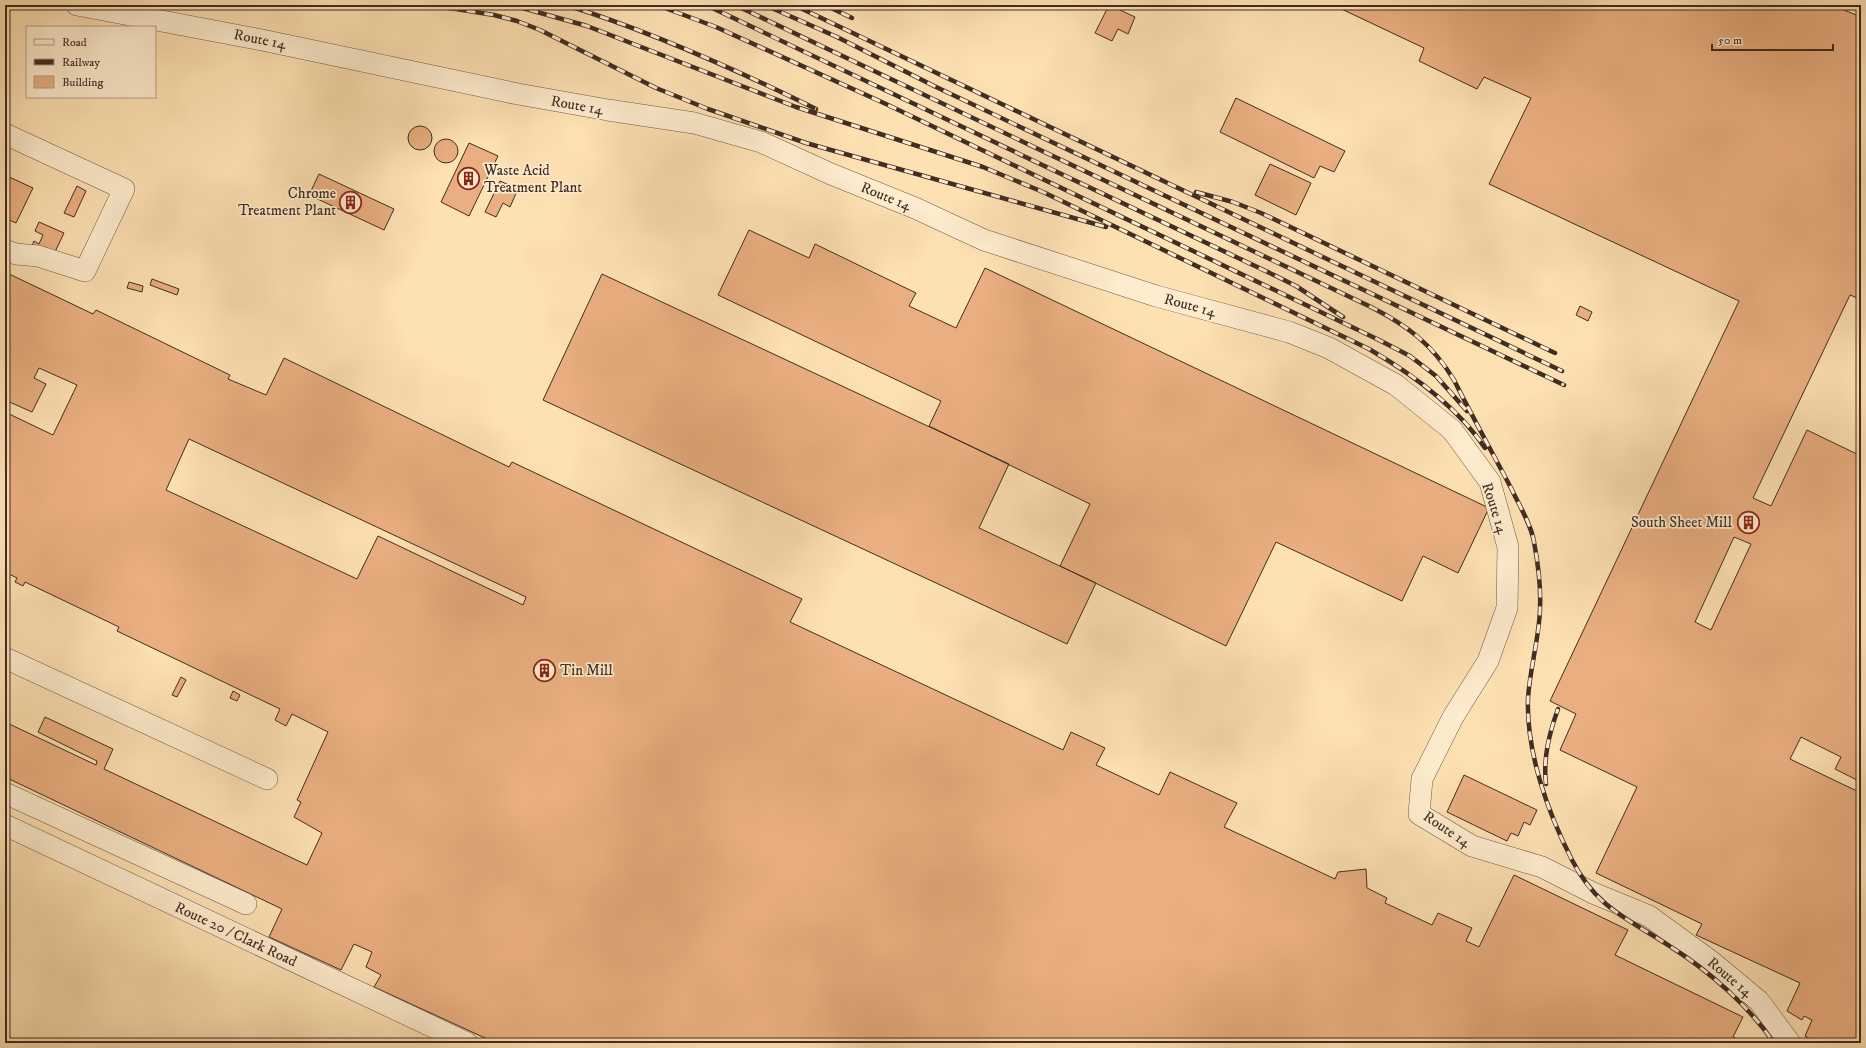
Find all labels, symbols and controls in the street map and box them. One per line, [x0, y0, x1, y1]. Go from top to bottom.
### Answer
street label: Route 14 [232, 25, 288, 54]
legend [26, 26, 156, 98]
scale bar [1712, 26, 1833, 52]
text: 50 m [1718, 33, 1742, 48]
text: Road [62, 35, 87, 50]
text: Railway [62, 55, 100, 70]
text: Building [62, 75, 103, 90]
street label: Route 14 [549, 92, 605, 119]
place label: Waste Acid Treatment Plant [483, 161, 582, 197]
building icon: Waste Acid Treatment Plant [456, 166, 482, 192]
street label: Route 14 [858, 178, 914, 215]
place label: Chrome Treatment Plant [238, 184, 336, 220]
building icon: Chrome Treatment Plant [338, 189, 364, 215]
street label: Route 14 [1162, 289, 1218, 322]
street label: Route 14 [1477, 480, 1512, 537]
building icon: South Sheet Mill [1735, 509, 1761, 535]
place label: South Sheet Mill [1631, 513, 1732, 532]
building icon: Tin Mill [532, 657, 558, 683]
place label: Tin Mill [560, 661, 613, 680]
street label: Route 14 [1420, 807, 1474, 852]
street label: Route 20 / Clark Road [172, 898, 300, 971]
street label: Route 14 [1703, 953, 1756, 1002]

